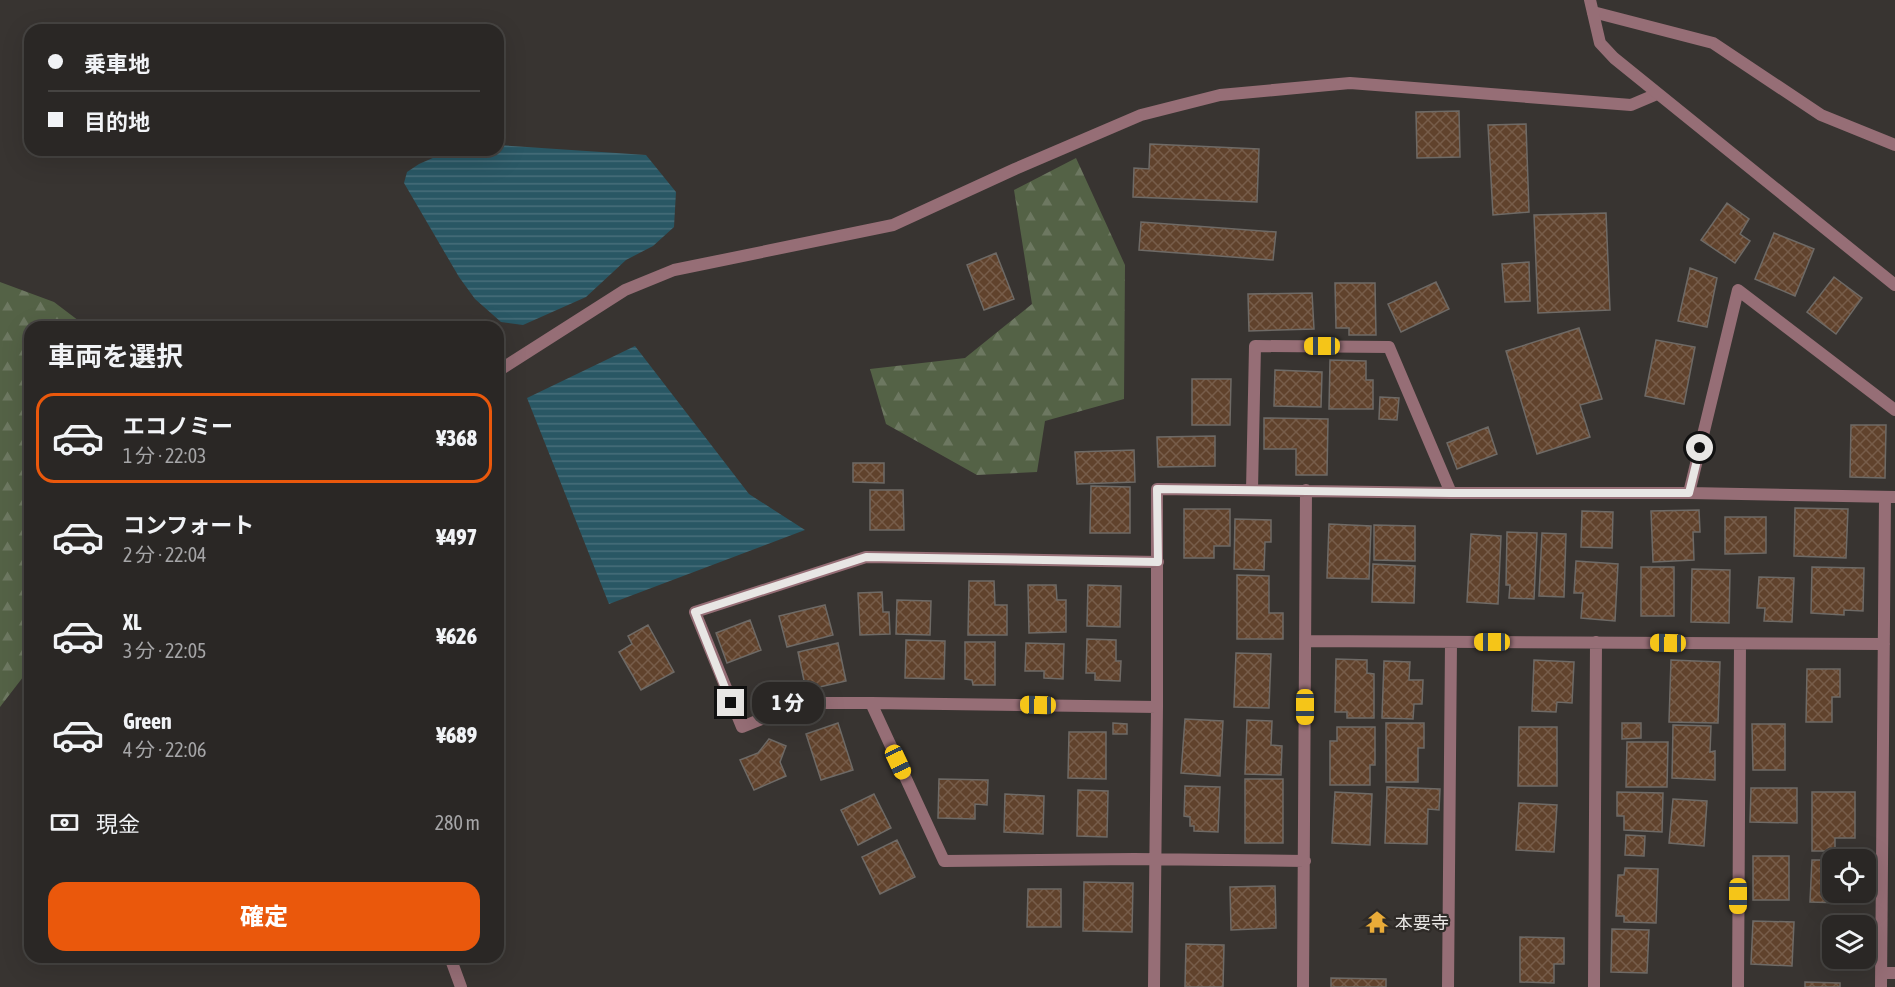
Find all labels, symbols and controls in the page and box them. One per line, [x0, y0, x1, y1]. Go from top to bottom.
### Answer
text: 乗車地 [84, 51, 150, 77]
text: 目的地 [84, 109, 150, 135]
car [1304, 337, 1340, 355]
text: 車両を選択 [48, 341, 183, 372]
icon: car [51, 411, 105, 465]
text: エコノミー [123, 413, 233, 439]
text: ¥368 [436, 425, 477, 451]
route start [1686, 434, 1713, 461]
text: 1 分 · 22:03 [123, 444, 206, 467]
icon: car [51, 510, 105, 564]
text: コンフォート [123, 512, 254, 538]
text: ¥497 [436, 524, 477, 550]
text: 2 分 · 22:04 [123, 543, 206, 566]
icon: car [51, 609, 105, 663]
text: XL [123, 609, 141, 635]
text: ¥626 [436, 623, 477, 649]
car [1474, 633, 1510, 651]
car [1650, 634, 1686, 652]
text: 3 分 · 22:05 [123, 639, 206, 662]
callout: 1 分 [752, 682, 824, 724]
route end [717, 689, 744, 716]
car [1296, 689, 1314, 725]
text: 1 分 [772, 691, 804, 714]
car [1020, 696, 1056, 714]
icon: car [51, 708, 105, 762]
text: Green [123, 708, 172, 734]
text: ¥689 [436, 722, 477, 748]
text: 4 分 · 22:06 [123, 738, 206, 761]
car [882, 742, 914, 782]
icon: cash [48, 806, 81, 839]
text: 現金 [96, 811, 140, 837]
text: 280 m [435, 811, 480, 834]
map controls [1822, 849, 1876, 969]
button: locate [1822, 849, 1876, 903]
car [1729, 878, 1747, 914]
button: 確定 [48, 882, 480, 951]
temple icon: 本要寺 [1364, 909, 1390, 935]
place label: 本要寺 [1395, 912, 1449, 933]
button: layers [1822, 915, 1876, 969]

